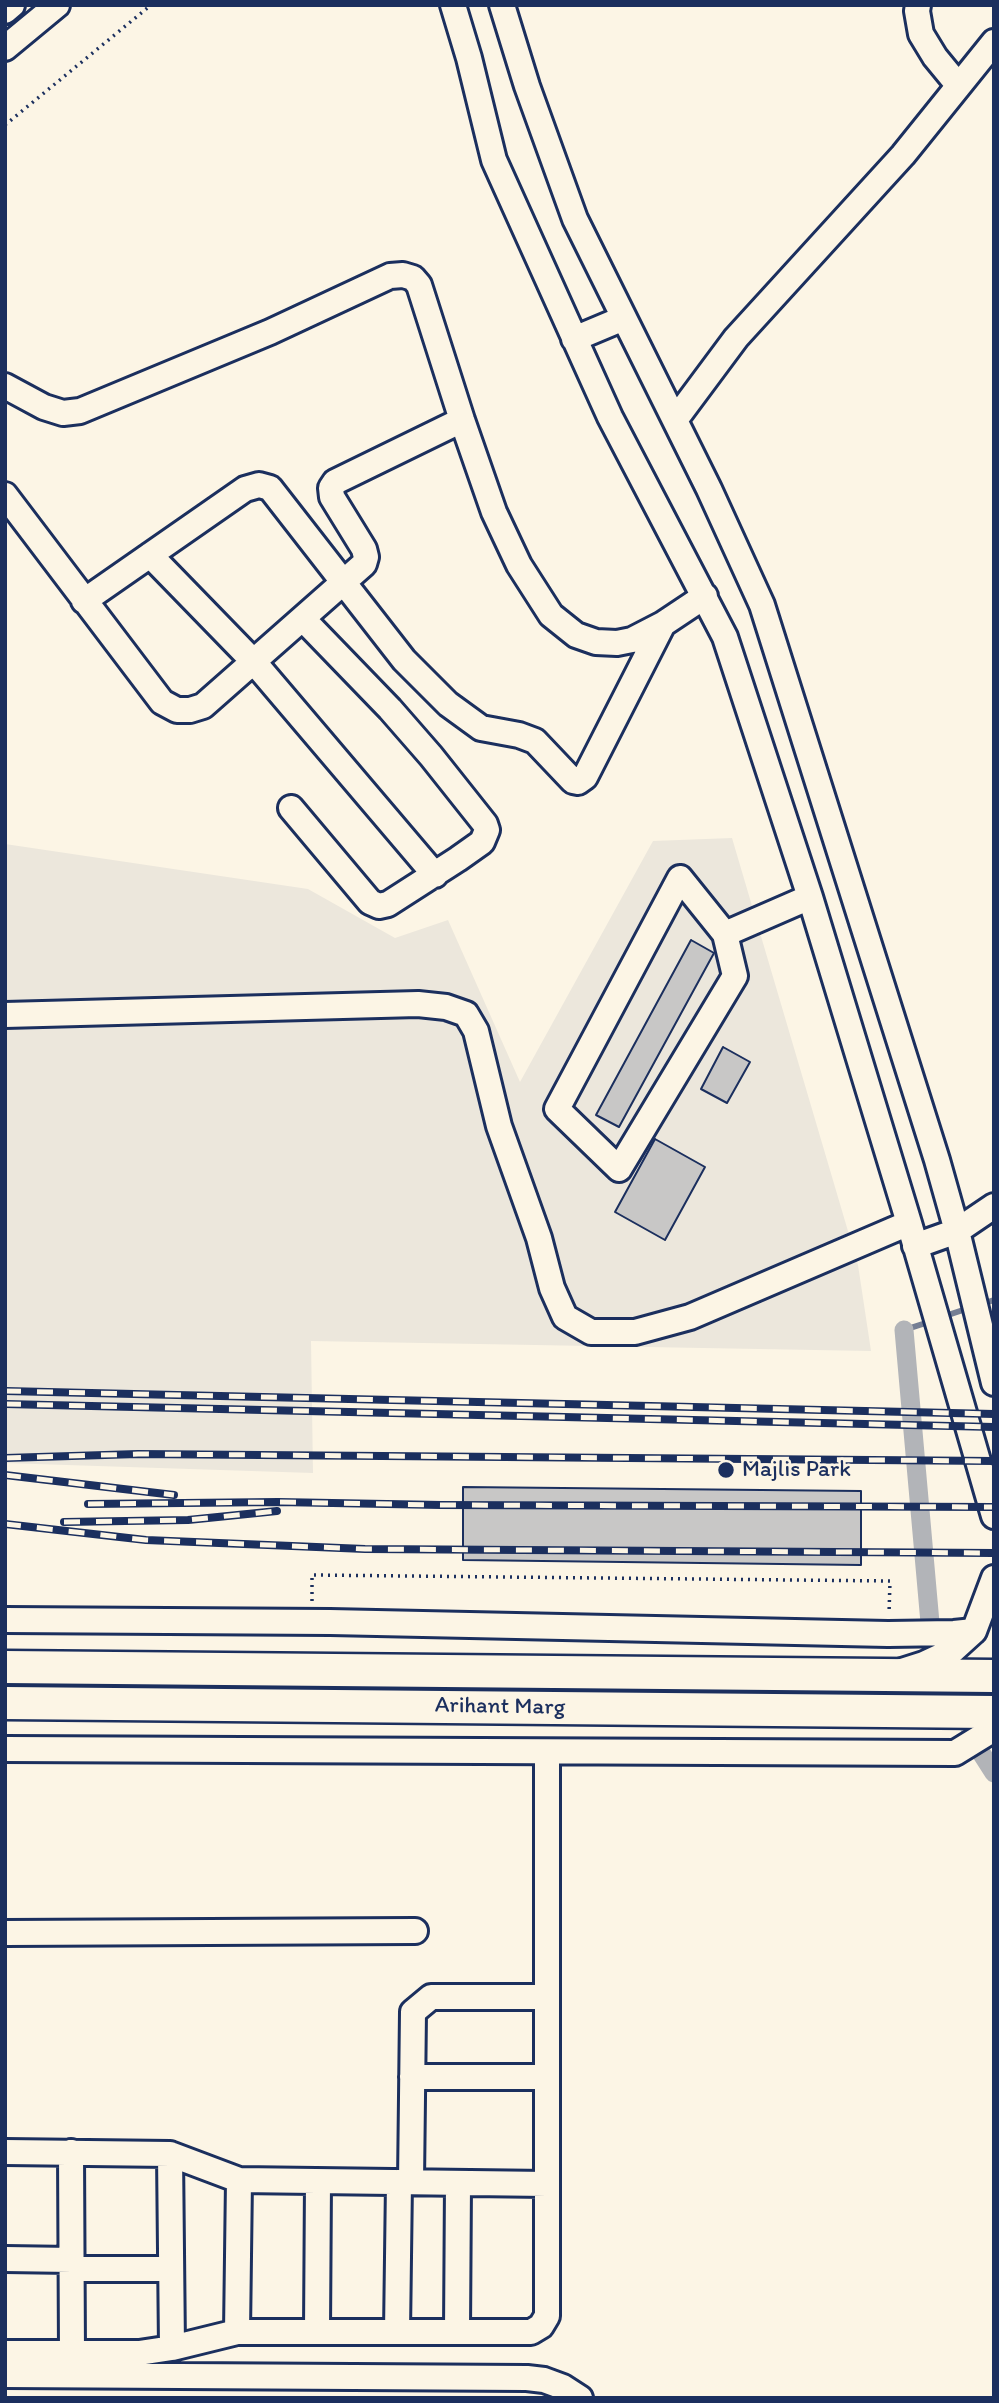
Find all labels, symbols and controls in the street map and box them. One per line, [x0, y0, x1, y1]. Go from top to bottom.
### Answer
place label: Majlis Park [742, 1456, 851, 1484]
marker: Majlis Park [716, 1460, 736, 1480]
street label: Arihant Marg [434, 1692, 566, 1722]

